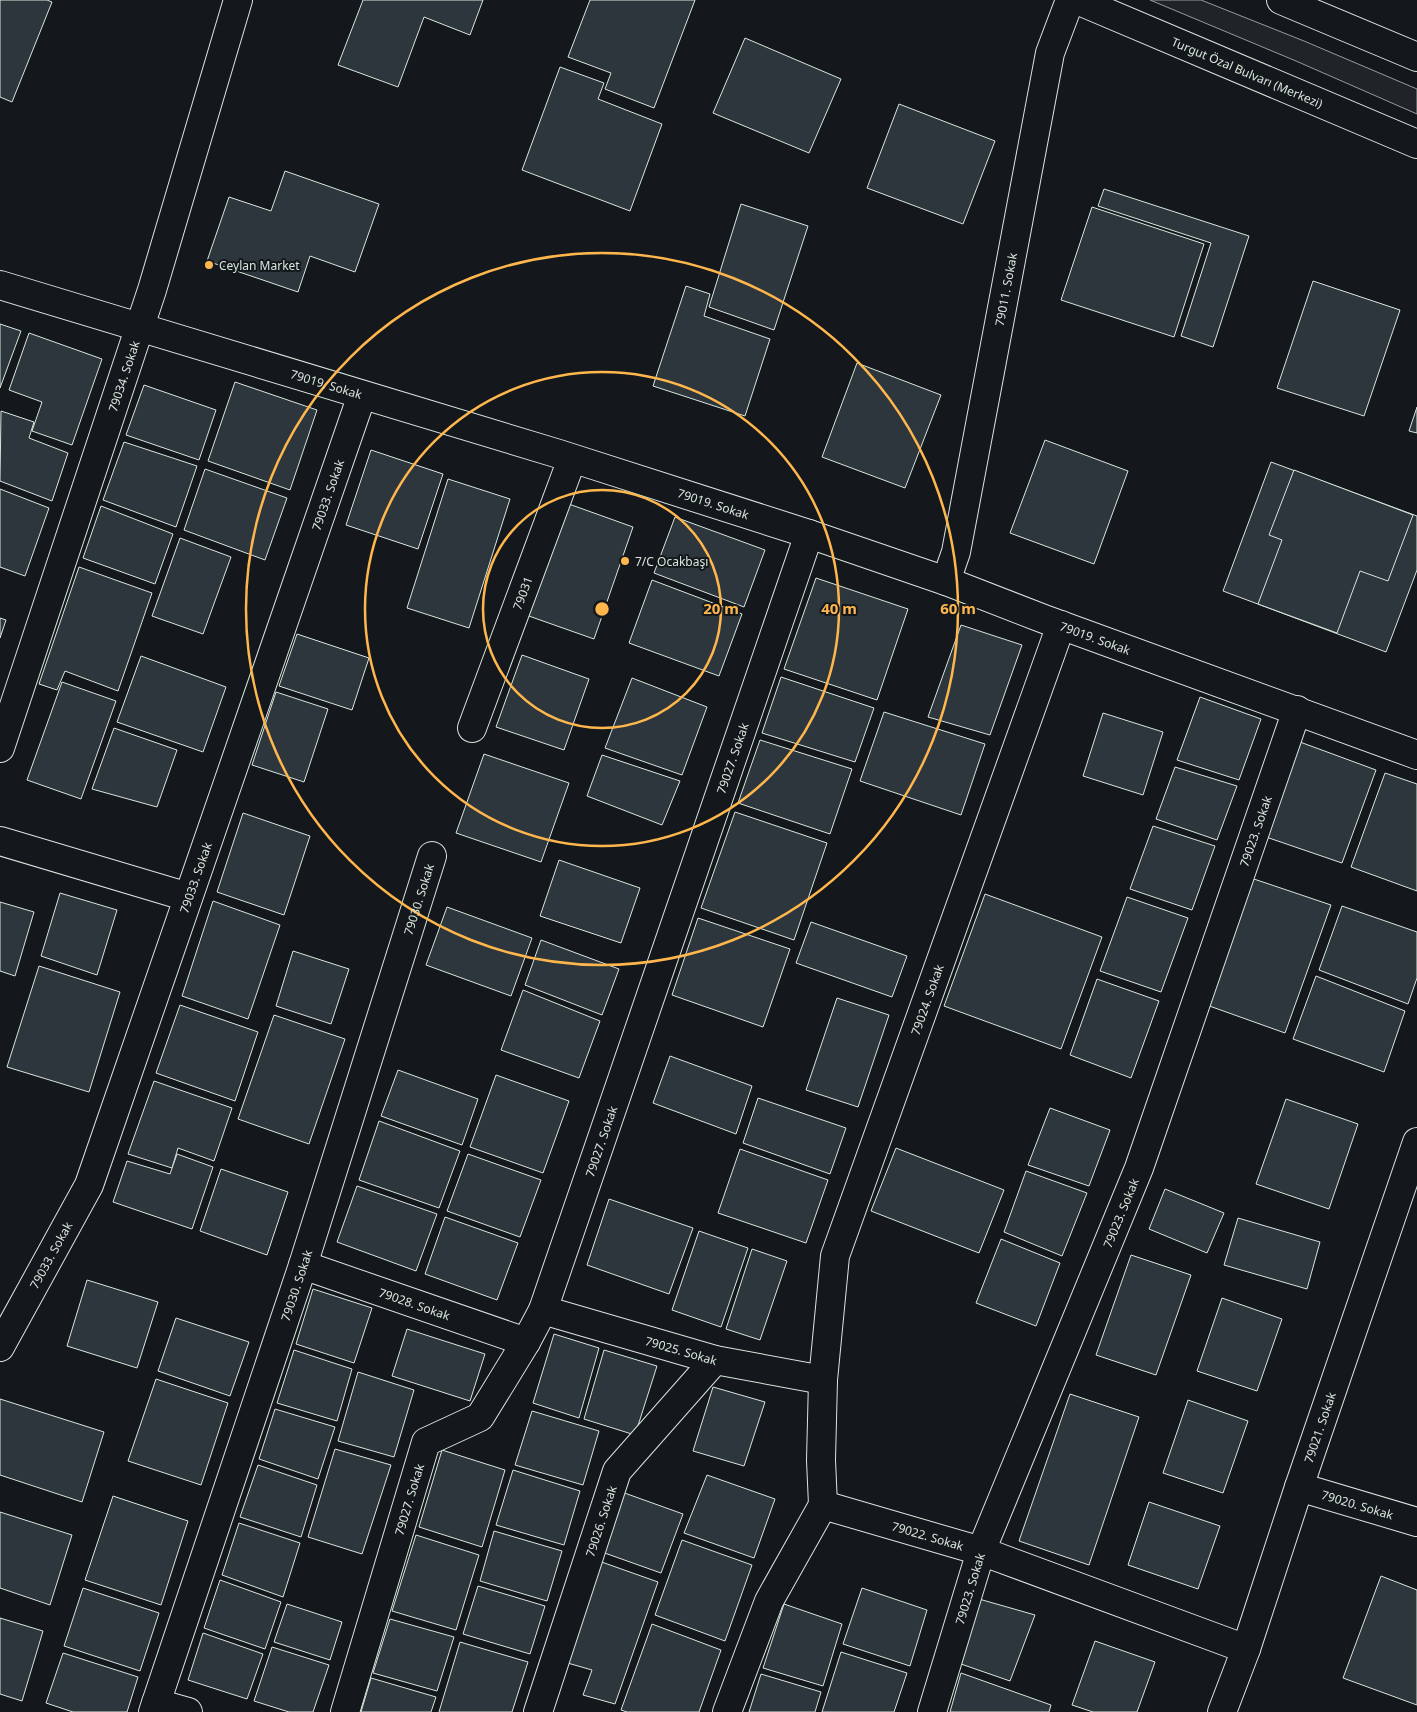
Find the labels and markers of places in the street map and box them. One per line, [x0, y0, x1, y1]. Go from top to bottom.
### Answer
place label: Ceylan Market [219, 257, 300, 274]
marker: Ceylan Market [203, 259, 215, 271]
place label: 7/C Ocakbaşı [635, 553, 708, 570]
marker: 7/C Ocakbaşı [619, 555, 631, 567]
centre of rings [593, 600, 611, 618]

